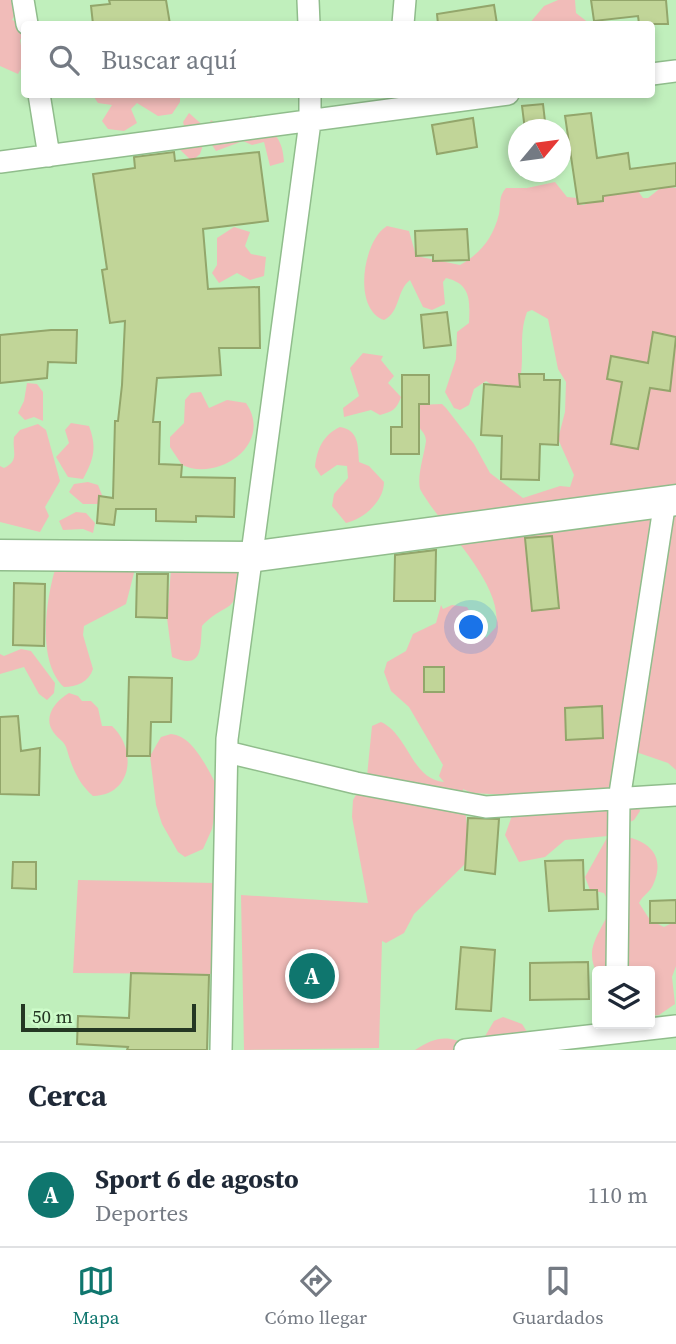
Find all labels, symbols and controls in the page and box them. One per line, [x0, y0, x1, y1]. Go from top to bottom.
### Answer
search box [21, 21, 655, 98]
icon: search [45, 41, 83, 79]
text: Buscar aquí [101, 42, 237, 78]
north arrow [508, 119, 571, 182]
your location [454, 610, 488, 644]
pin: A [289, 950, 335, 1002]
map controls [592, 966, 655, 1029]
button: layers [592, 966, 655, 1029]
scale bar [21, 1001, 196, 1033]
text: 50 m [32, 1003, 73, 1029]
text: Cerca [28, 1075, 107, 1116]
text: Sport 6 de agosto [95, 1161, 299, 1197]
text: A [43, 1179, 59, 1211]
text: 110 m [587, 1179, 648, 1211]
text: Deportes [95, 1197, 188, 1229]
tab: Mapa [73, 1262, 119, 1330]
tab: Cómo llegar [265, 1262, 367, 1330]
tab: Guardados [512, 1262, 603, 1330]

